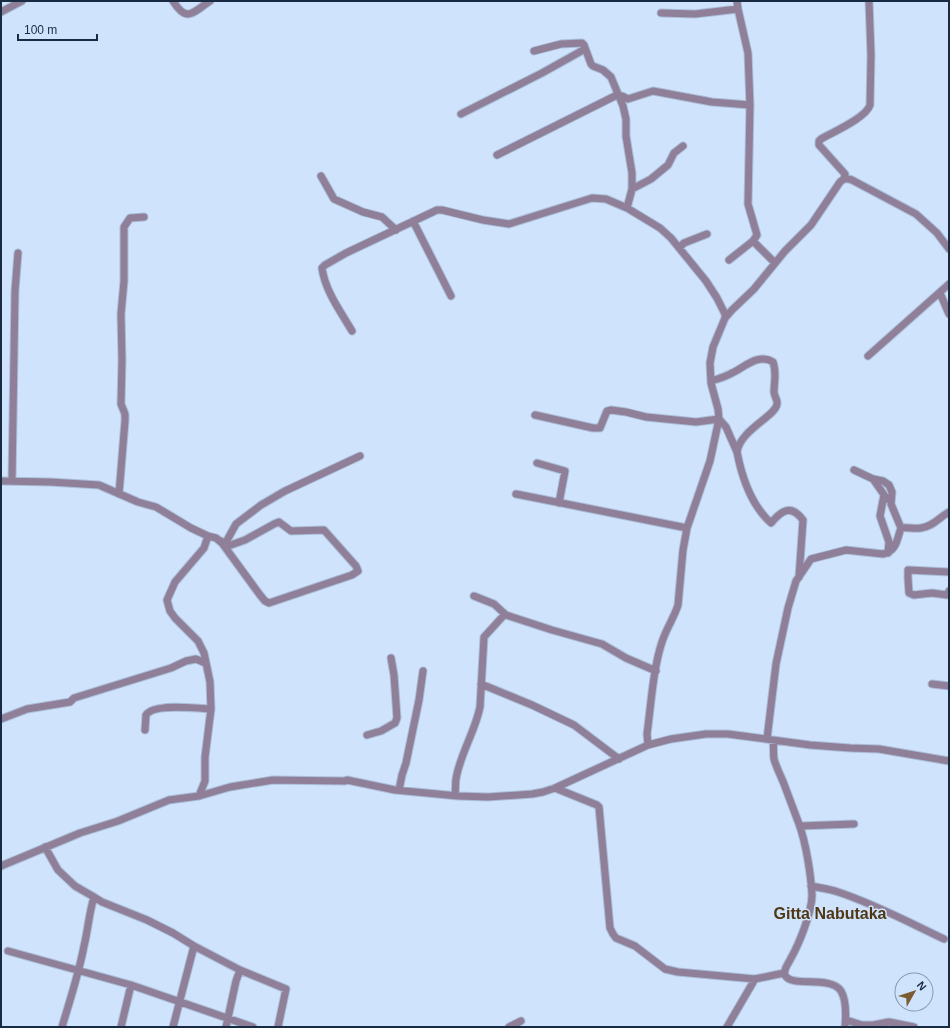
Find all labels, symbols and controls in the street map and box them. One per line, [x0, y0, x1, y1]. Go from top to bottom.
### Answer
scale bar [18, 16, 97, 42]
text: 100 m [24, 23, 57, 37]
district label: Gitta Nabutaka [774, 905, 887, 922]
north arrow [894, 972, 934, 1012]
text: N [915, 979, 929, 993]

